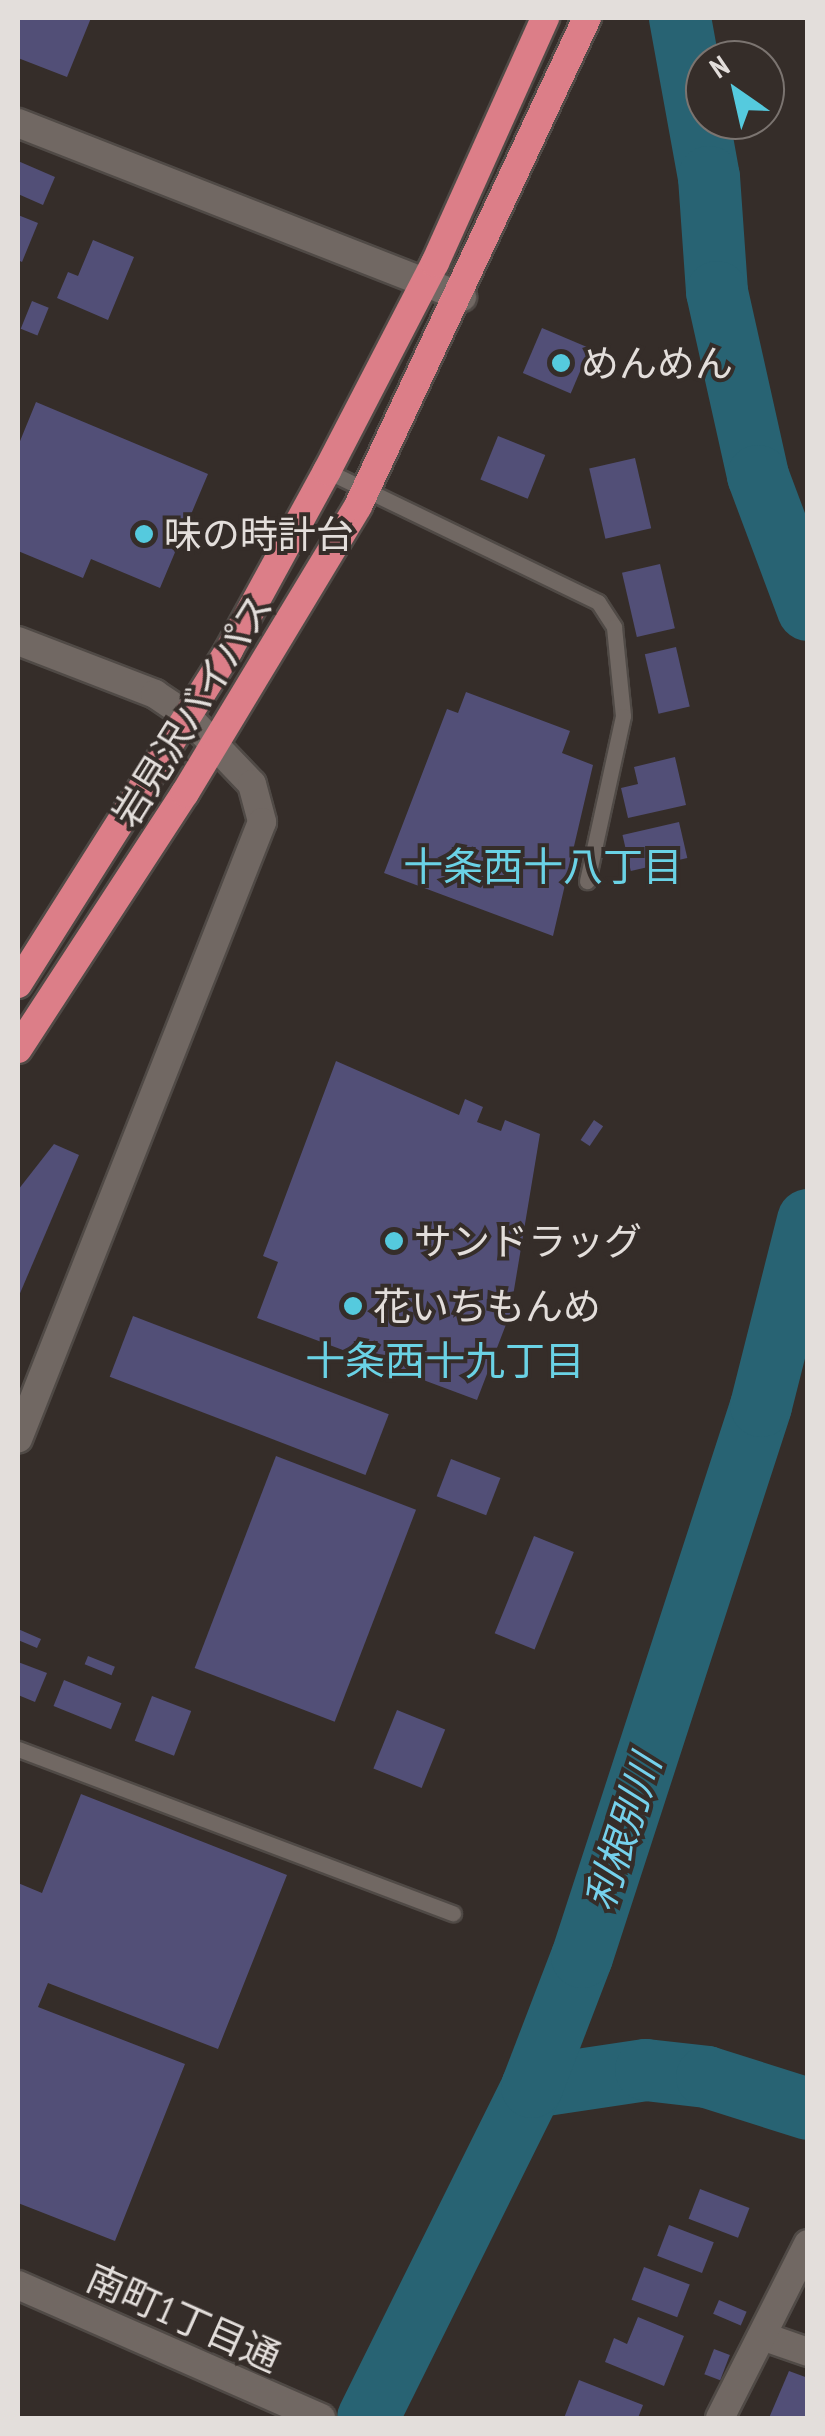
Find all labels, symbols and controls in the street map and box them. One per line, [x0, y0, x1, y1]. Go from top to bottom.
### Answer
north arrow [685, 40, 785, 140]
text: N [702, 47, 736, 86]
place label: めんめん [581, 340, 733, 386]
marker: めんめん [550, 352, 572, 374]
place label: 味の時計台 [164, 511, 354, 557]
marker: 味の時計台 [133, 523, 155, 545]
street label: 岩見沢バイパス [102, 585, 282, 835]
district label: 十条西十八丁目 [403, 842, 683, 890]
place label: サンドラッグ [414, 1218, 642, 1264]
marker: サンドラッグ [383, 1230, 405, 1252]
place label: 花いちもんめ [373, 1283, 601, 1329]
marker: 花いちもんめ [342, 1295, 364, 1317]
district label: 十条西十九丁目 [305, 1336, 585, 1384]
water label: 利根別川 [574, 1748, 670, 1916]
street label: 南町1丁目通 [80, 2254, 288, 2380]

